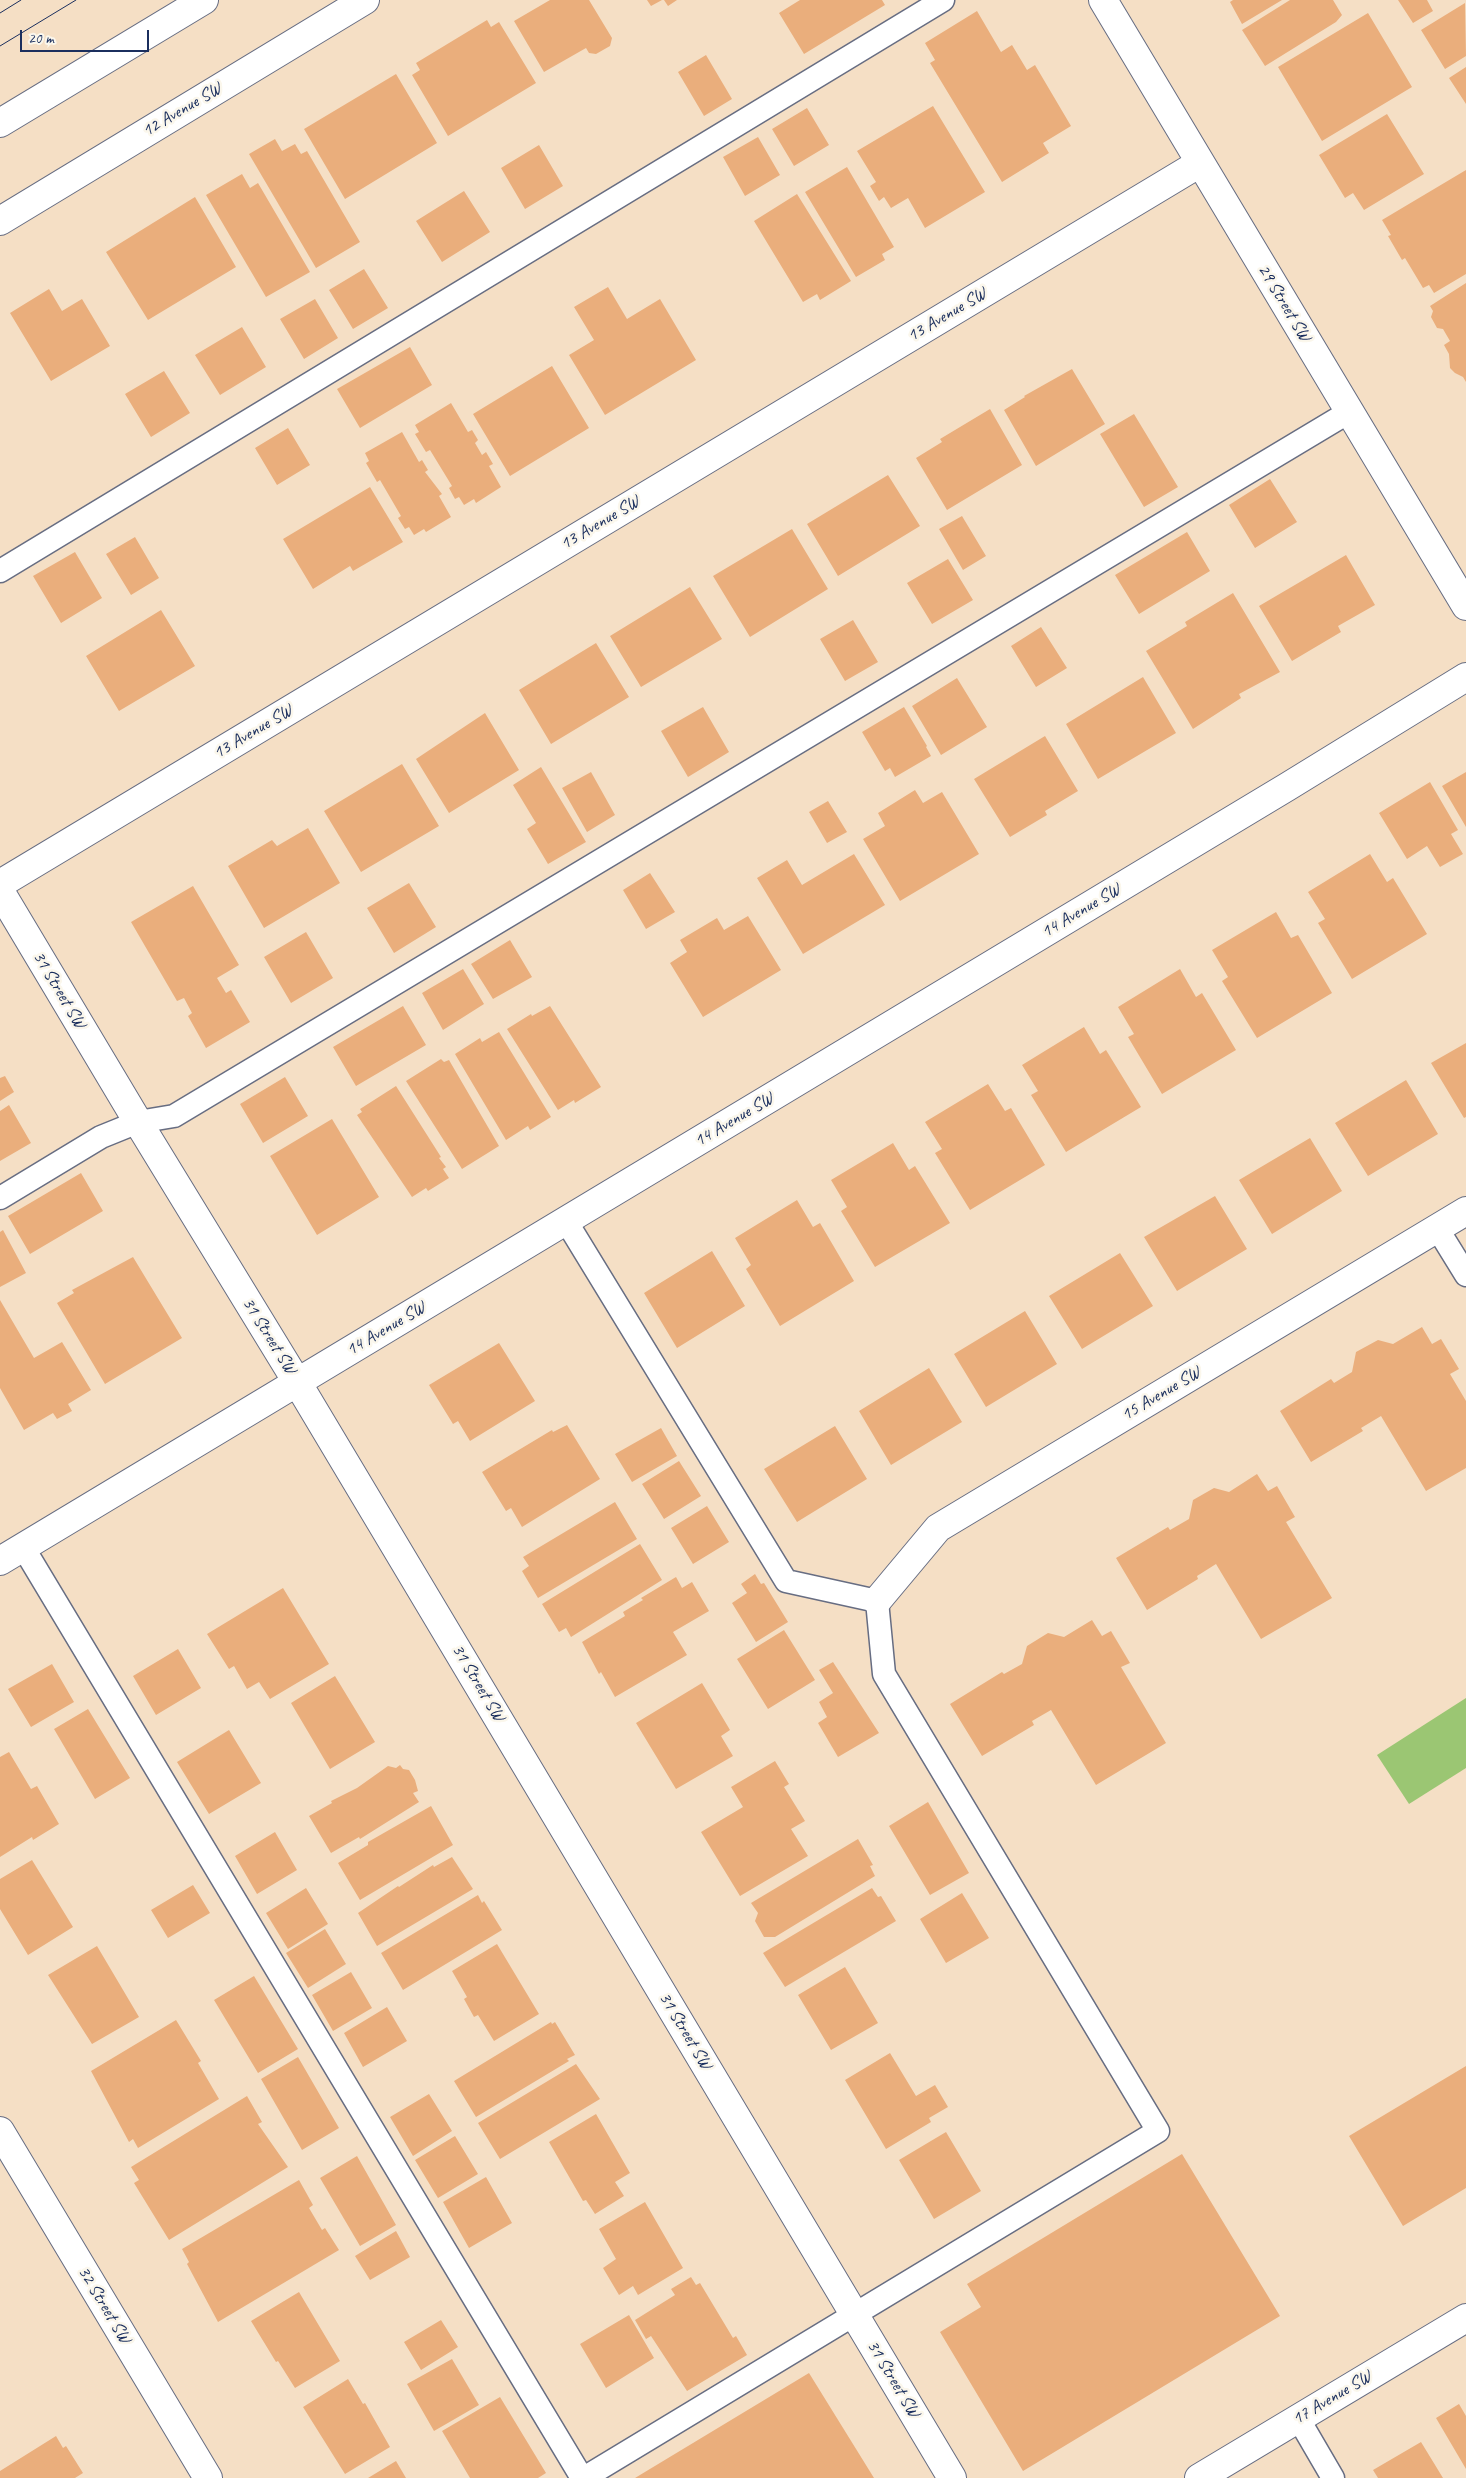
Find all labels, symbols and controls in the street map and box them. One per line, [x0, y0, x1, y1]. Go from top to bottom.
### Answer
scale bar [22, 20, 151, 52]
text: 20 m [28, 29, 54, 48]
street label: 12 Avenue SW [139, 78, 225, 142]
street label: 29 Street SW [1253, 261, 1315, 345]
street label: 13 Avenue SW [904, 283, 990, 347]
street label: 13 Avenue SW [557, 491, 643, 555]
street label: 13 Avenue SW [210, 700, 296, 764]
street label: 14 Avenue SW [1038, 879, 1124, 943]
street label: 31 Street SW [28, 948, 90, 1032]
street label: 14 Avenue SW [691, 1088, 777, 1152]
street label: 31 Street SW [237, 1294, 301, 1378]
street label: 14 Avenue SW [343, 1297, 429, 1361]
street label: 15 Avenue SW [1118, 1362, 1204, 1426]
street label: 31 Street SW [447, 1641, 509, 1725]
street label: 31 Street SW [654, 1989, 716, 2073]
street label: 32 Street SW [73, 2263, 135, 2347]
street label: 31 Street SW [862, 2337, 924, 2421]
street label: 17 Avenue SW [1289, 2366, 1375, 2430]

